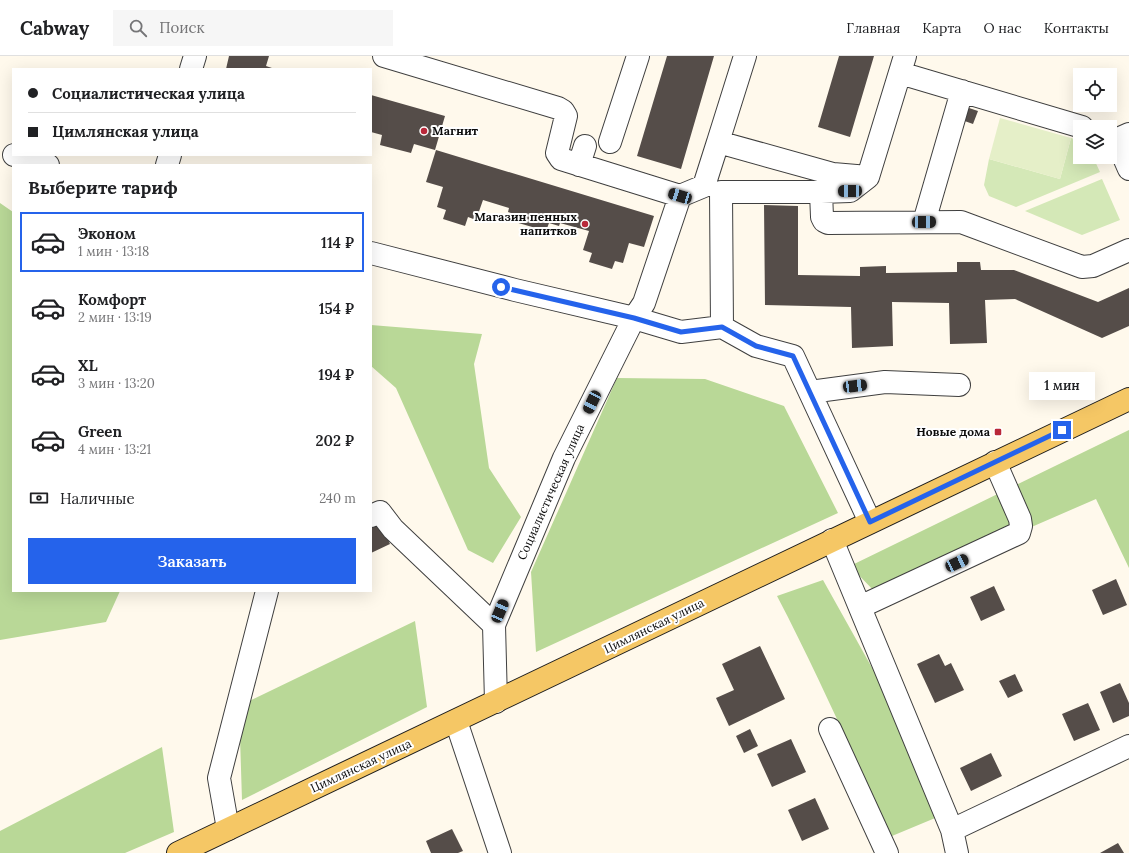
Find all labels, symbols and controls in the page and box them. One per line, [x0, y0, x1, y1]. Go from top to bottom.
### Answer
search box [113, 10, 393, 46]
text: Cabway [20, 16, 89, 40]
icon: search [127, 17, 149, 39]
text: Поиск [159, 18, 205, 37]
text: Главная [846, 19, 900, 37]
text: Карта [922, 19, 962, 37]
text: О нас [984, 19, 1022, 37]
text: Контакты [1044, 19, 1109, 37]
map controls [1073, 68, 1117, 164]
button: locate [1073, 68, 1117, 112]
text: Социалистическая улица [52, 84, 245, 103]
button: layers [1073, 120, 1117, 164]
text: Цимлянская улица [52, 122, 199, 141]
place label: Магнит [432, 123, 479, 138]
marker: Магнит [419, 126, 429, 136]
text: Выберите тариф [28, 176, 178, 199]
car [838, 185, 862, 197]
car [667, 187, 693, 205]
place label: Магазин пенных напитков [474, 209, 577, 238]
car [912, 216, 936, 228]
marker: Магазин пенных напитков [580, 219, 590, 229]
icon: car [30, 224, 66, 260]
text: Эконом [78, 224, 136, 243]
text: 114 ₽ [321, 233, 354, 252]
text: 1 мин · 13:18 [78, 243, 149, 260]
route start [492, 278, 510, 296]
icon: car [30, 290, 66, 326]
text: Комфорт [78, 290, 146, 309]
text: 154 ₽ [319, 299, 354, 318]
text: 2 мин · 13:19 [78, 309, 152, 326]
icon: car [30, 356, 66, 392]
text: XL [78, 356, 98, 375]
text: 194 ₽ [318, 365, 354, 384]
callout: 1 мин [1029, 372, 1095, 400]
text: 3 мин · 13:20 [78, 375, 155, 392]
text: 1 мин [1044, 377, 1080, 394]
car [842, 379, 868, 393]
car [581, 389, 603, 415]
street label: Социалистическая улица [514, 421, 587, 562]
route end [1053, 421, 1071, 439]
icon: car [30, 422, 66, 458]
text: Green [78, 422, 122, 441]
place label: Новые дома [916, 424, 991, 439]
marker: Новые дома [993, 427, 1003, 437]
text: 202 ₽ [316, 431, 354, 450]
text: 4 мин · 13:21 [78, 441, 151, 458]
icon: cash [28, 487, 50, 509]
text: Наличные [60, 489, 135, 508]
text: 240 m [319, 490, 356, 507]
button: Заказать [28, 538, 356, 584]
car [944, 552, 970, 574]
street label: Цимлянская улица [601, 595, 706, 656]
car [490, 598, 510, 624]
street label: Цимлянская улица [308, 736, 414, 796]

